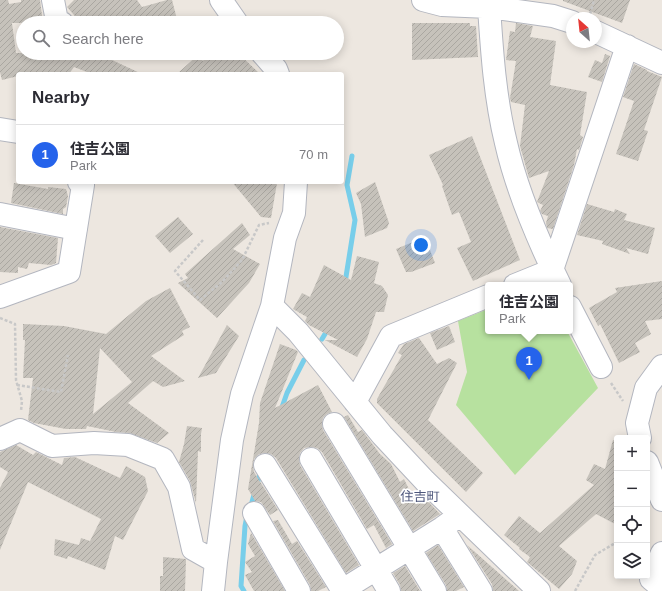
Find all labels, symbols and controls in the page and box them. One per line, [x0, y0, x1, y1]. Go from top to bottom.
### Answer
north arrow [566, 12, 602, 48]
search box [16, 16, 344, 60]
icon: search [30, 27, 52, 49]
text: Search here [62, 30, 144, 47]
text: Nearby [32, 88, 90, 107]
text: 住吉公園 [70, 140, 130, 157]
text: 1 [41, 147, 49, 162]
text: 70 m [299, 147, 328, 162]
text: Park [70, 158, 97, 173]
your location [411, 235, 431, 255]
popup [485, 282, 573, 334]
text: 住吉公園 [499, 293, 559, 310]
text: Park [499, 311, 526, 326]
pin: 1 [516, 347, 542, 380]
map controls [614, 435, 650, 579]
button: + [614, 435, 650, 471]
button: − [614, 471, 650, 507]
district label: 住吉町 [400, 489, 440, 504]
button: locate [614, 507, 650, 543]
button: layers [614, 543, 650, 579]

